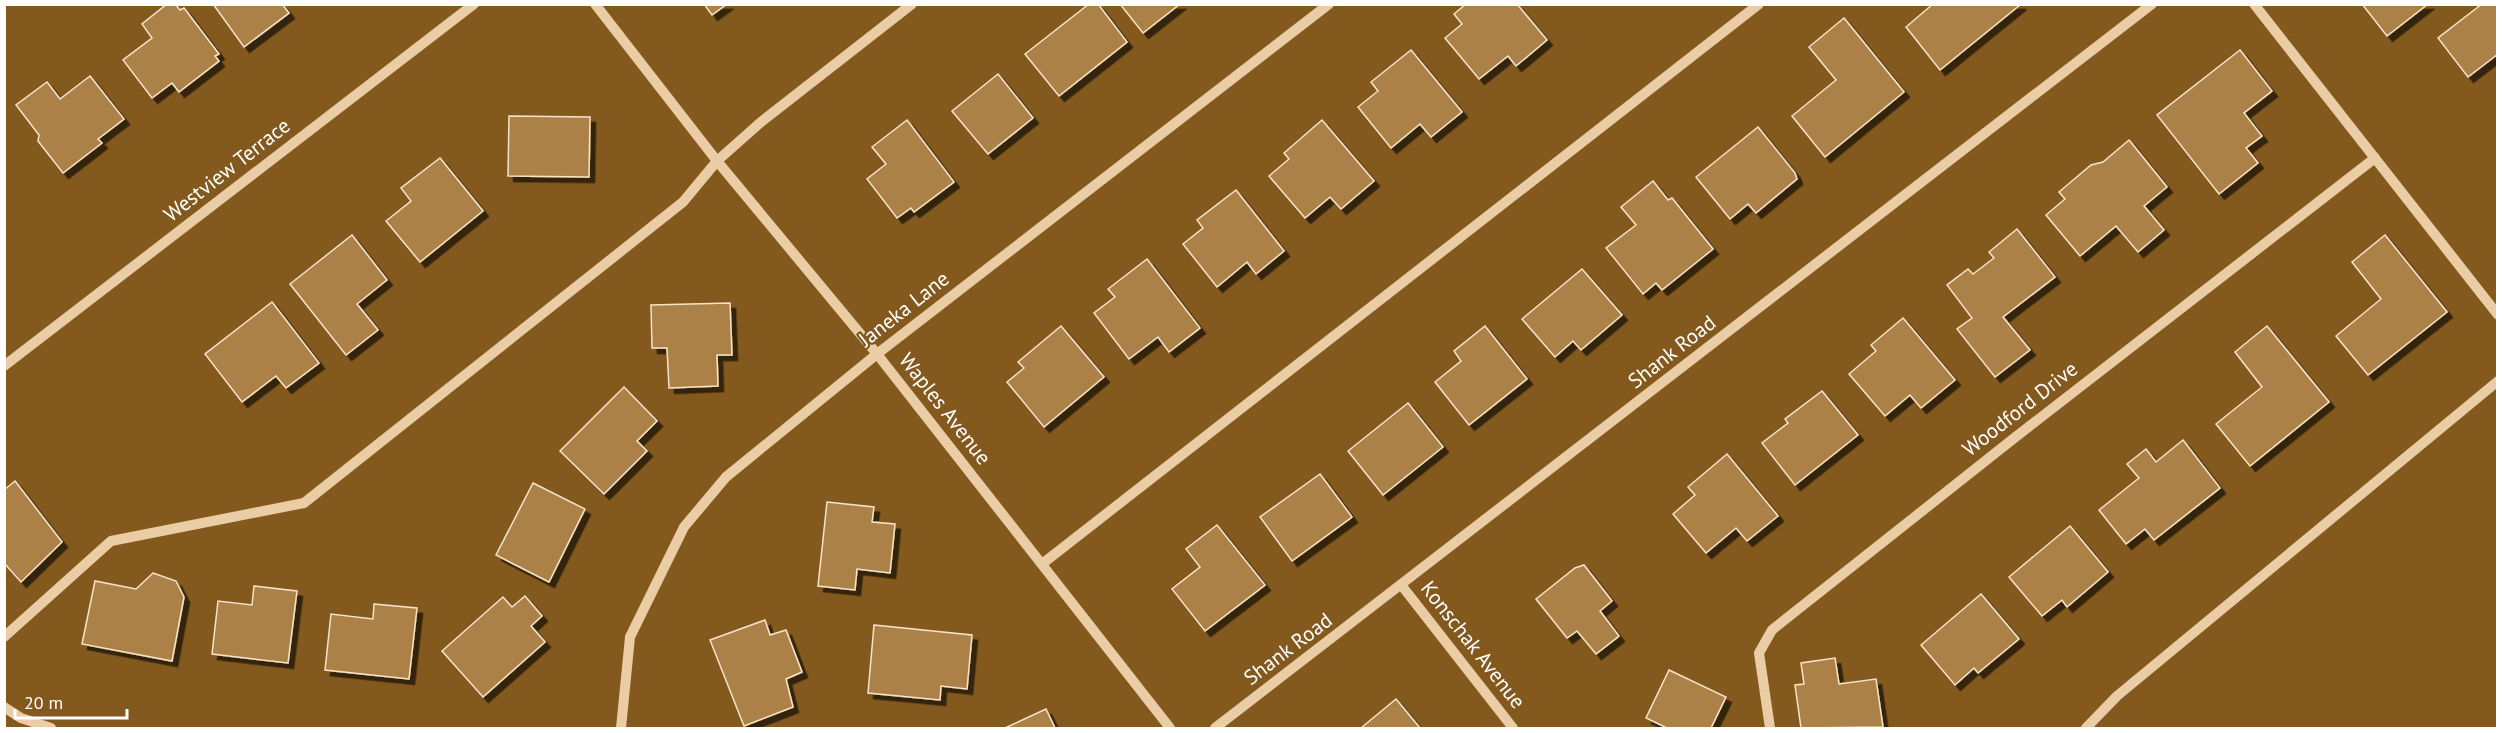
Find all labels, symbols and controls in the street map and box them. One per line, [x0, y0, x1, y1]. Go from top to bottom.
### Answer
street label: Westview Terrace [158, 112, 295, 227]
street label: Janeka Lane [852, 265, 954, 353]
street label: Shank Road [1622, 309, 1721, 394]
street label: Waples Avenue [893, 347, 997, 470]
street label: Woodford Drive [1957, 355, 2083, 462]
street label: Konschak Avenue [1415, 575, 1532, 714]
street label: Shank Road [1238, 607, 1337, 691]
scale bar [15, 682, 128, 720]
text: 20 m [24, 691, 63, 714]

